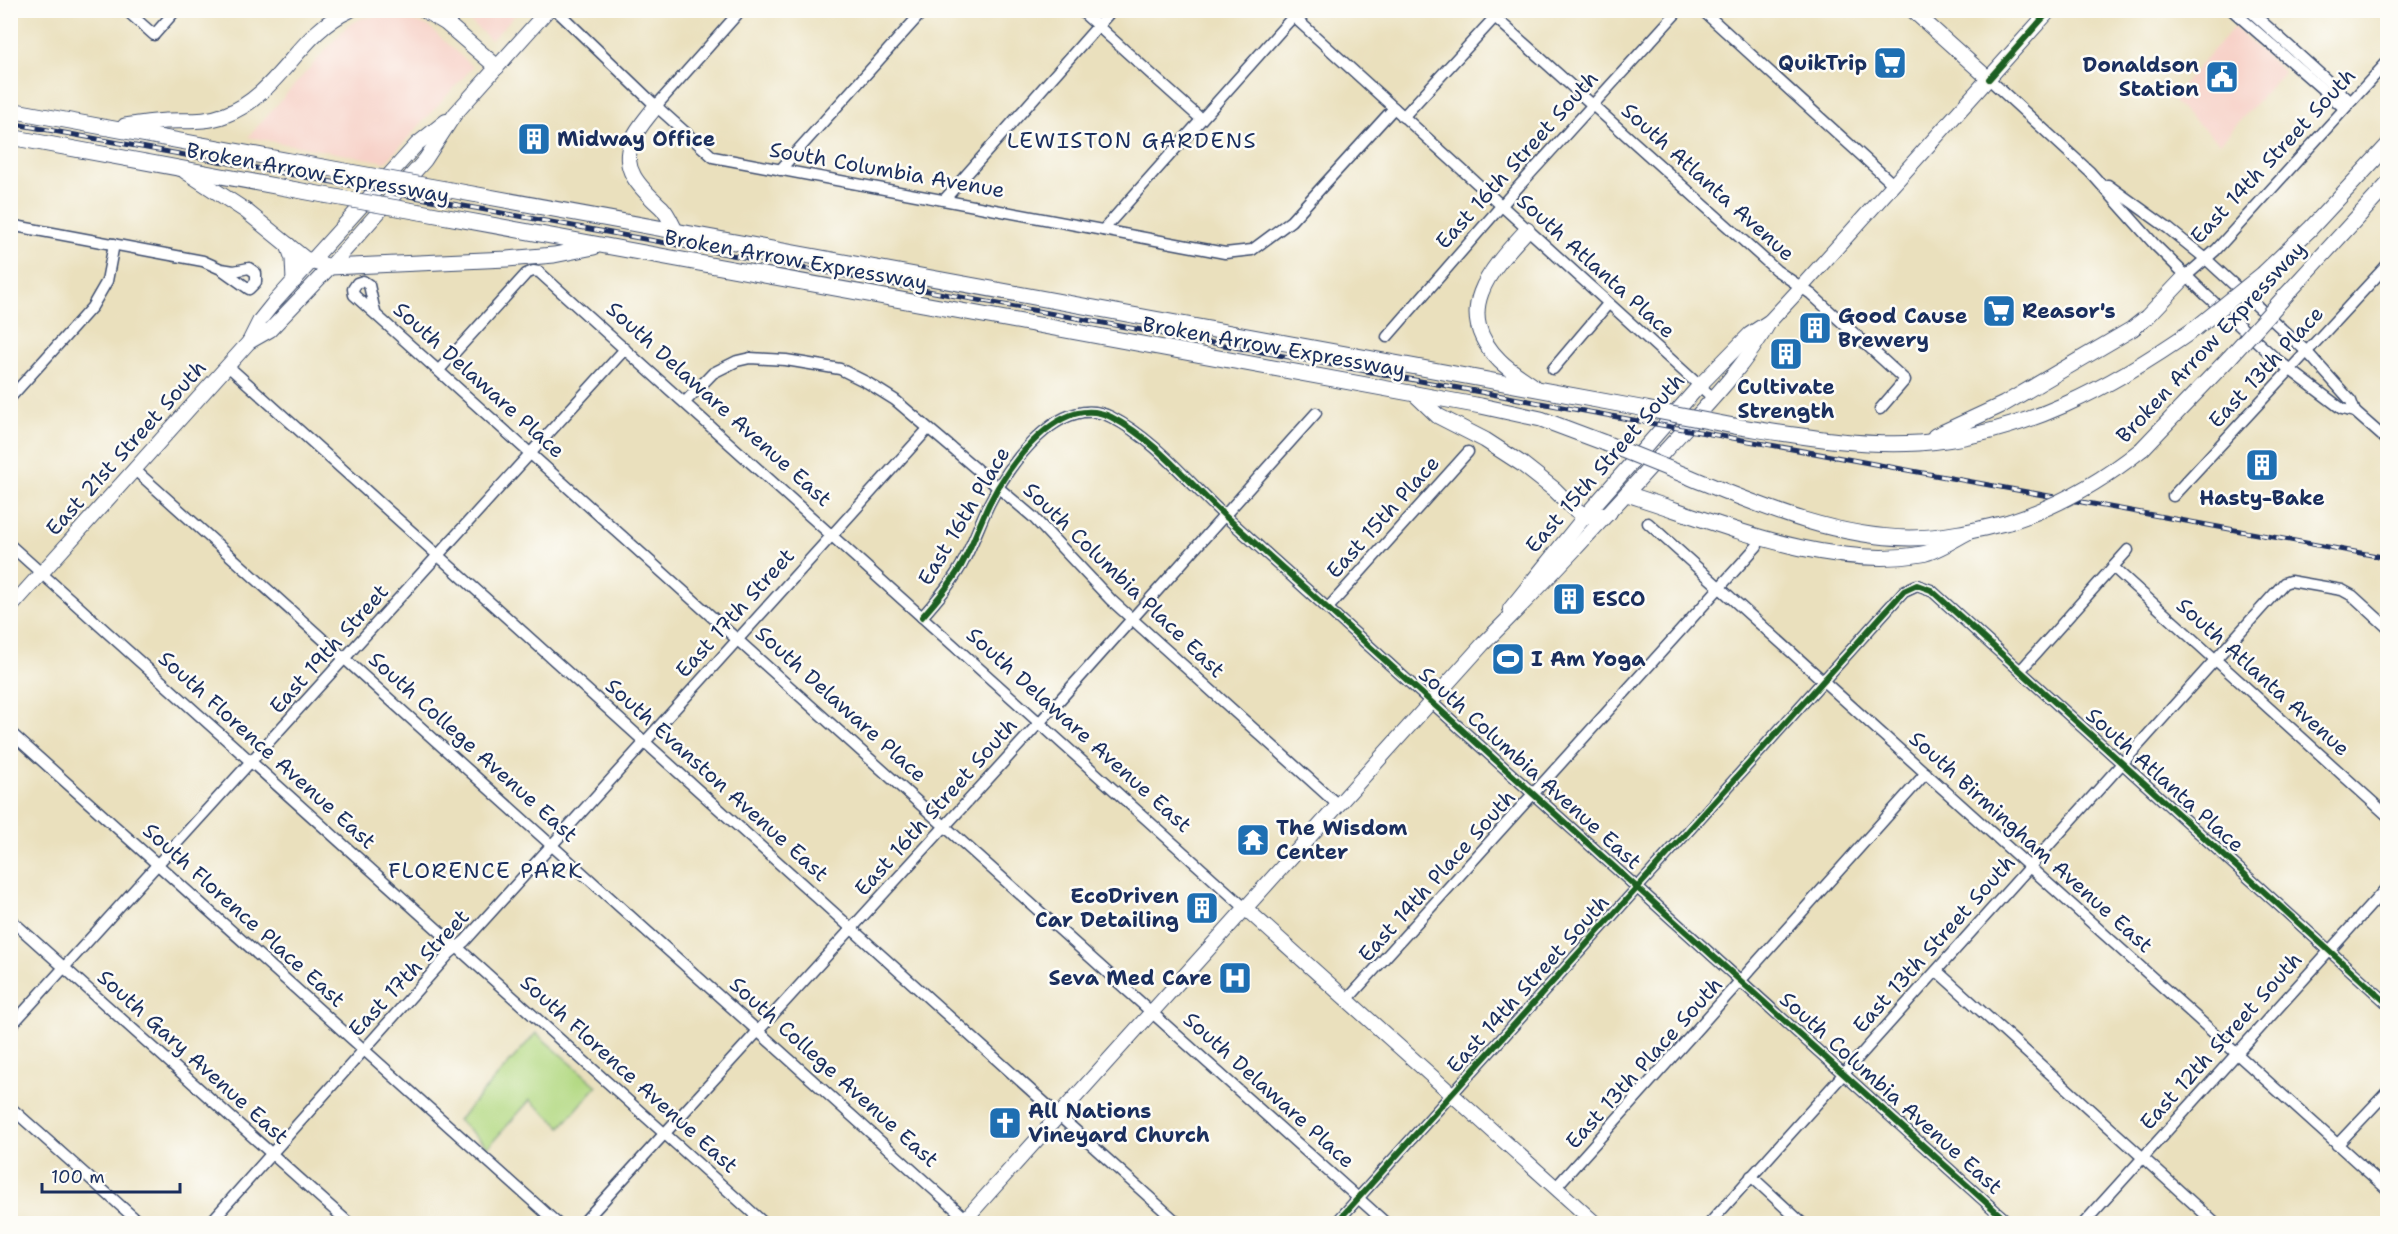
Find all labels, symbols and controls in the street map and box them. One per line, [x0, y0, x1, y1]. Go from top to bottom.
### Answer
supermarket icon: QuikTrip [1872, 45, 1908, 81]
place label: QuikTrip [1778, 49, 1867, 77]
place label: Donaldson Station [2083, 51, 2199, 103]
public building icon: Donaldson Station [2204, 59, 2240, 95]
street label: East 14th Street South [2184, 62, 2362, 250]
street label: East 16th Street South [1429, 65, 1605, 255]
street label: South Atlanta Avenue [1615, 97, 1801, 267]
building icon: Midway Office [516, 121, 552, 157]
place label: Midway Office [557, 125, 715, 153]
district label: LEWISTON GARDENS [1007, 126, 1257, 155]
street label: Broken Arrow Expressway [184, 136, 452, 210]
street label: South Columbia Avenue [767, 136, 1007, 204]
street label: South Atlanta Place [1511, 187, 1681, 345]
street label: Broken Arrow Expressway [662, 223, 930, 297]
street label: Broken Arrow Expressway [2110, 235, 2312, 449]
supermarket icon: Reasor's [1981, 293, 2017, 329]
street label: South Delaware Avenue East [600, 295, 838, 513]
street label: South Delaware Place [387, 296, 571, 464]
place label: Reasor's [2022, 297, 2116, 325]
street label: East 13th Place [2202, 300, 2330, 434]
place label: Good Cause Brewery [1838, 302, 1968, 354]
street label: Broken Arrow Expressway [1140, 310, 1408, 384]
building icon: Good Cause Brewery [1797, 310, 1833, 346]
building icon: Cultivate Strength [1768, 336, 1804, 372]
street label: East 21st Street South [40, 354, 212, 542]
street label: East 15th Street South [1519, 367, 1691, 559]
place label: Cultivate Strength [1737, 373, 1835, 425]
street label: East 16th Place [912, 441, 1016, 591]
building icon: Hasty-Bake [2244, 447, 2280, 483]
street label: East 15th Place [1320, 450, 1446, 584]
street label: South Columbia Place East [1017, 476, 1231, 684]
place label: Hasty-Bake [2199, 484, 2325, 512]
street label: East 17th Street [669, 542, 801, 684]
street label: East 19th Street [263, 578, 395, 720]
building icon: ESCO [1551, 581, 1587, 617]
place label: ESCO [1592, 585, 1646, 613]
street label: South Atlanta Avenue [2170, 592, 2356, 762]
street label: South Delaware Place [749, 620, 933, 788]
street label: South Delaware Avenue East [960, 621, 1198, 839]
sports icon: I Am Yoga [1490, 641, 1526, 677]
street label: South Florence Avenue East [152, 645, 382, 855]
place label: I Am Yoga [1531, 645, 1646, 673]
street label: South College Avenue East [362, 646, 584, 848]
street label: South Columbia Avenue East [1413, 660, 1647, 876]
street label: South Evanston Avenue East [599, 672, 835, 888]
street label: South Atlanta Place [2080, 701, 2250, 859]
street label: East 16th Street South [848, 712, 1024, 902]
street label: South Birmingham Avenue East [1903, 725, 2159, 959]
street label: East 14th Place South [1352, 784, 1522, 968]
place label: The Wisdom Center [1276, 814, 1407, 866]
street label: South Florence Place East [137, 817, 351, 1013]
temple icon: The Wisdom Center [1235, 822, 1271, 858]
street label: East 13th Street South [1847, 849, 2021, 1039]
district label: FLORENCE PARK [388, 856, 584, 885]
place label: EcoDriven Car Detailing [1035, 882, 1179, 934]
street label: East 14th Street South [1440, 889, 1616, 1079]
building icon: EcoDriven Car Detailing [1184, 890, 1220, 926]
street label: East 17th Street [343, 903, 475, 1043]
street label: East 12th Street South [2134, 946, 2308, 1136]
hospital icon: Seva Med Care [1217, 960, 1253, 996]
street label: South Gary Avenue East [91, 963, 295, 1151]
place label: Seva Med Care [1049, 964, 1212, 992]
street label: South Florence Avenue East [514, 969, 744, 1179]
street label: South College Avenue East [723, 971, 945, 1173]
street label: East 13th Place South [1559, 971, 1729, 1155]
street label: South Columbia Avenue East [1774, 985, 2008, 1201]
street label: South Delaware Place [1177, 1006, 1361, 1174]
place label: All Nations Vineyard Church [1028, 1097, 1210, 1149]
church icon: All Nations Vineyard Church [987, 1105, 1023, 1141]
scale bar [42, 1156, 180, 1194]
text: 100 m [51, 1165, 105, 1189]

